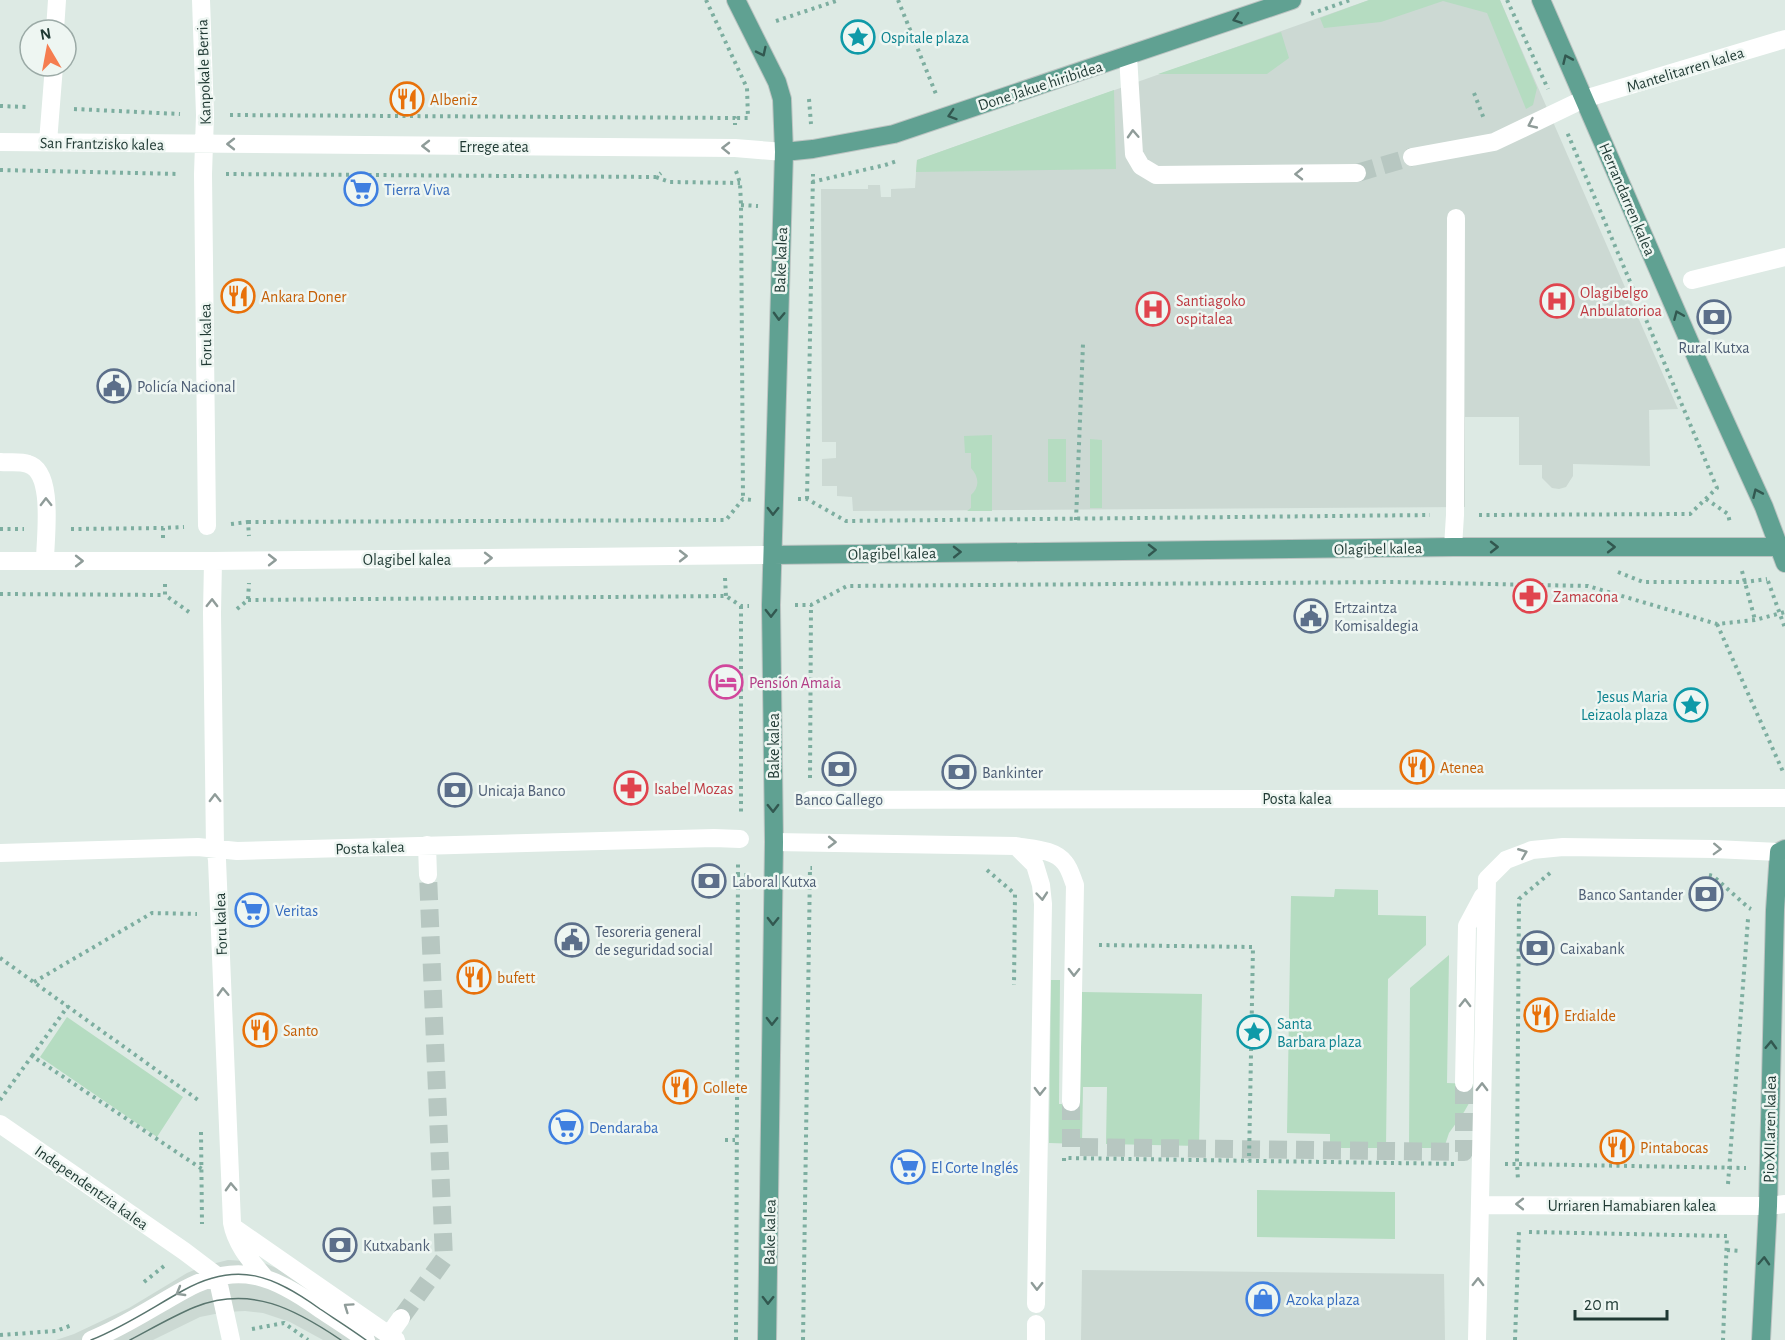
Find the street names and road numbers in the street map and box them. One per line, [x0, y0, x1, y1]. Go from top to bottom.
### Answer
street label: Kanpokale Berria [194, 19, 214, 125]
street label: Mantelitarren kalea [1625, 44, 1746, 95]
street label: Done Jakue hiribidea [976, 58, 1105, 114]
street label: San Frantzisko kalea [40, 135, 164, 153]
street label: Errege atea [459, 139, 529, 155]
street label: Herrandarren kalea [1596, 141, 1658, 258]
street label: Bake kalea [772, 227, 790, 293]
street label: Foru kalea [197, 303, 215, 367]
street label: Olagibel kalea [1334, 540, 1422, 558]
street label: Olagibel kalea [848, 545, 936, 563]
street label: Olagibel kalea [363, 552, 451, 568]
street label: Bake kalea [766, 713, 782, 779]
street label: Posta kalea [1262, 791, 1332, 807]
street label: Posta kalea [335, 839, 405, 857]
street label: Foru kalea [212, 892, 230, 956]
street label: Pio XII.aren kalea [1761, 1075, 1779, 1183]
street label: Independentzia kalea [32, 1143, 151, 1233]
street label: Urriaren Hamabiaren kalea [1548, 1198, 1716, 1214]
street label: Bake kalea [761, 1199, 779, 1265]

